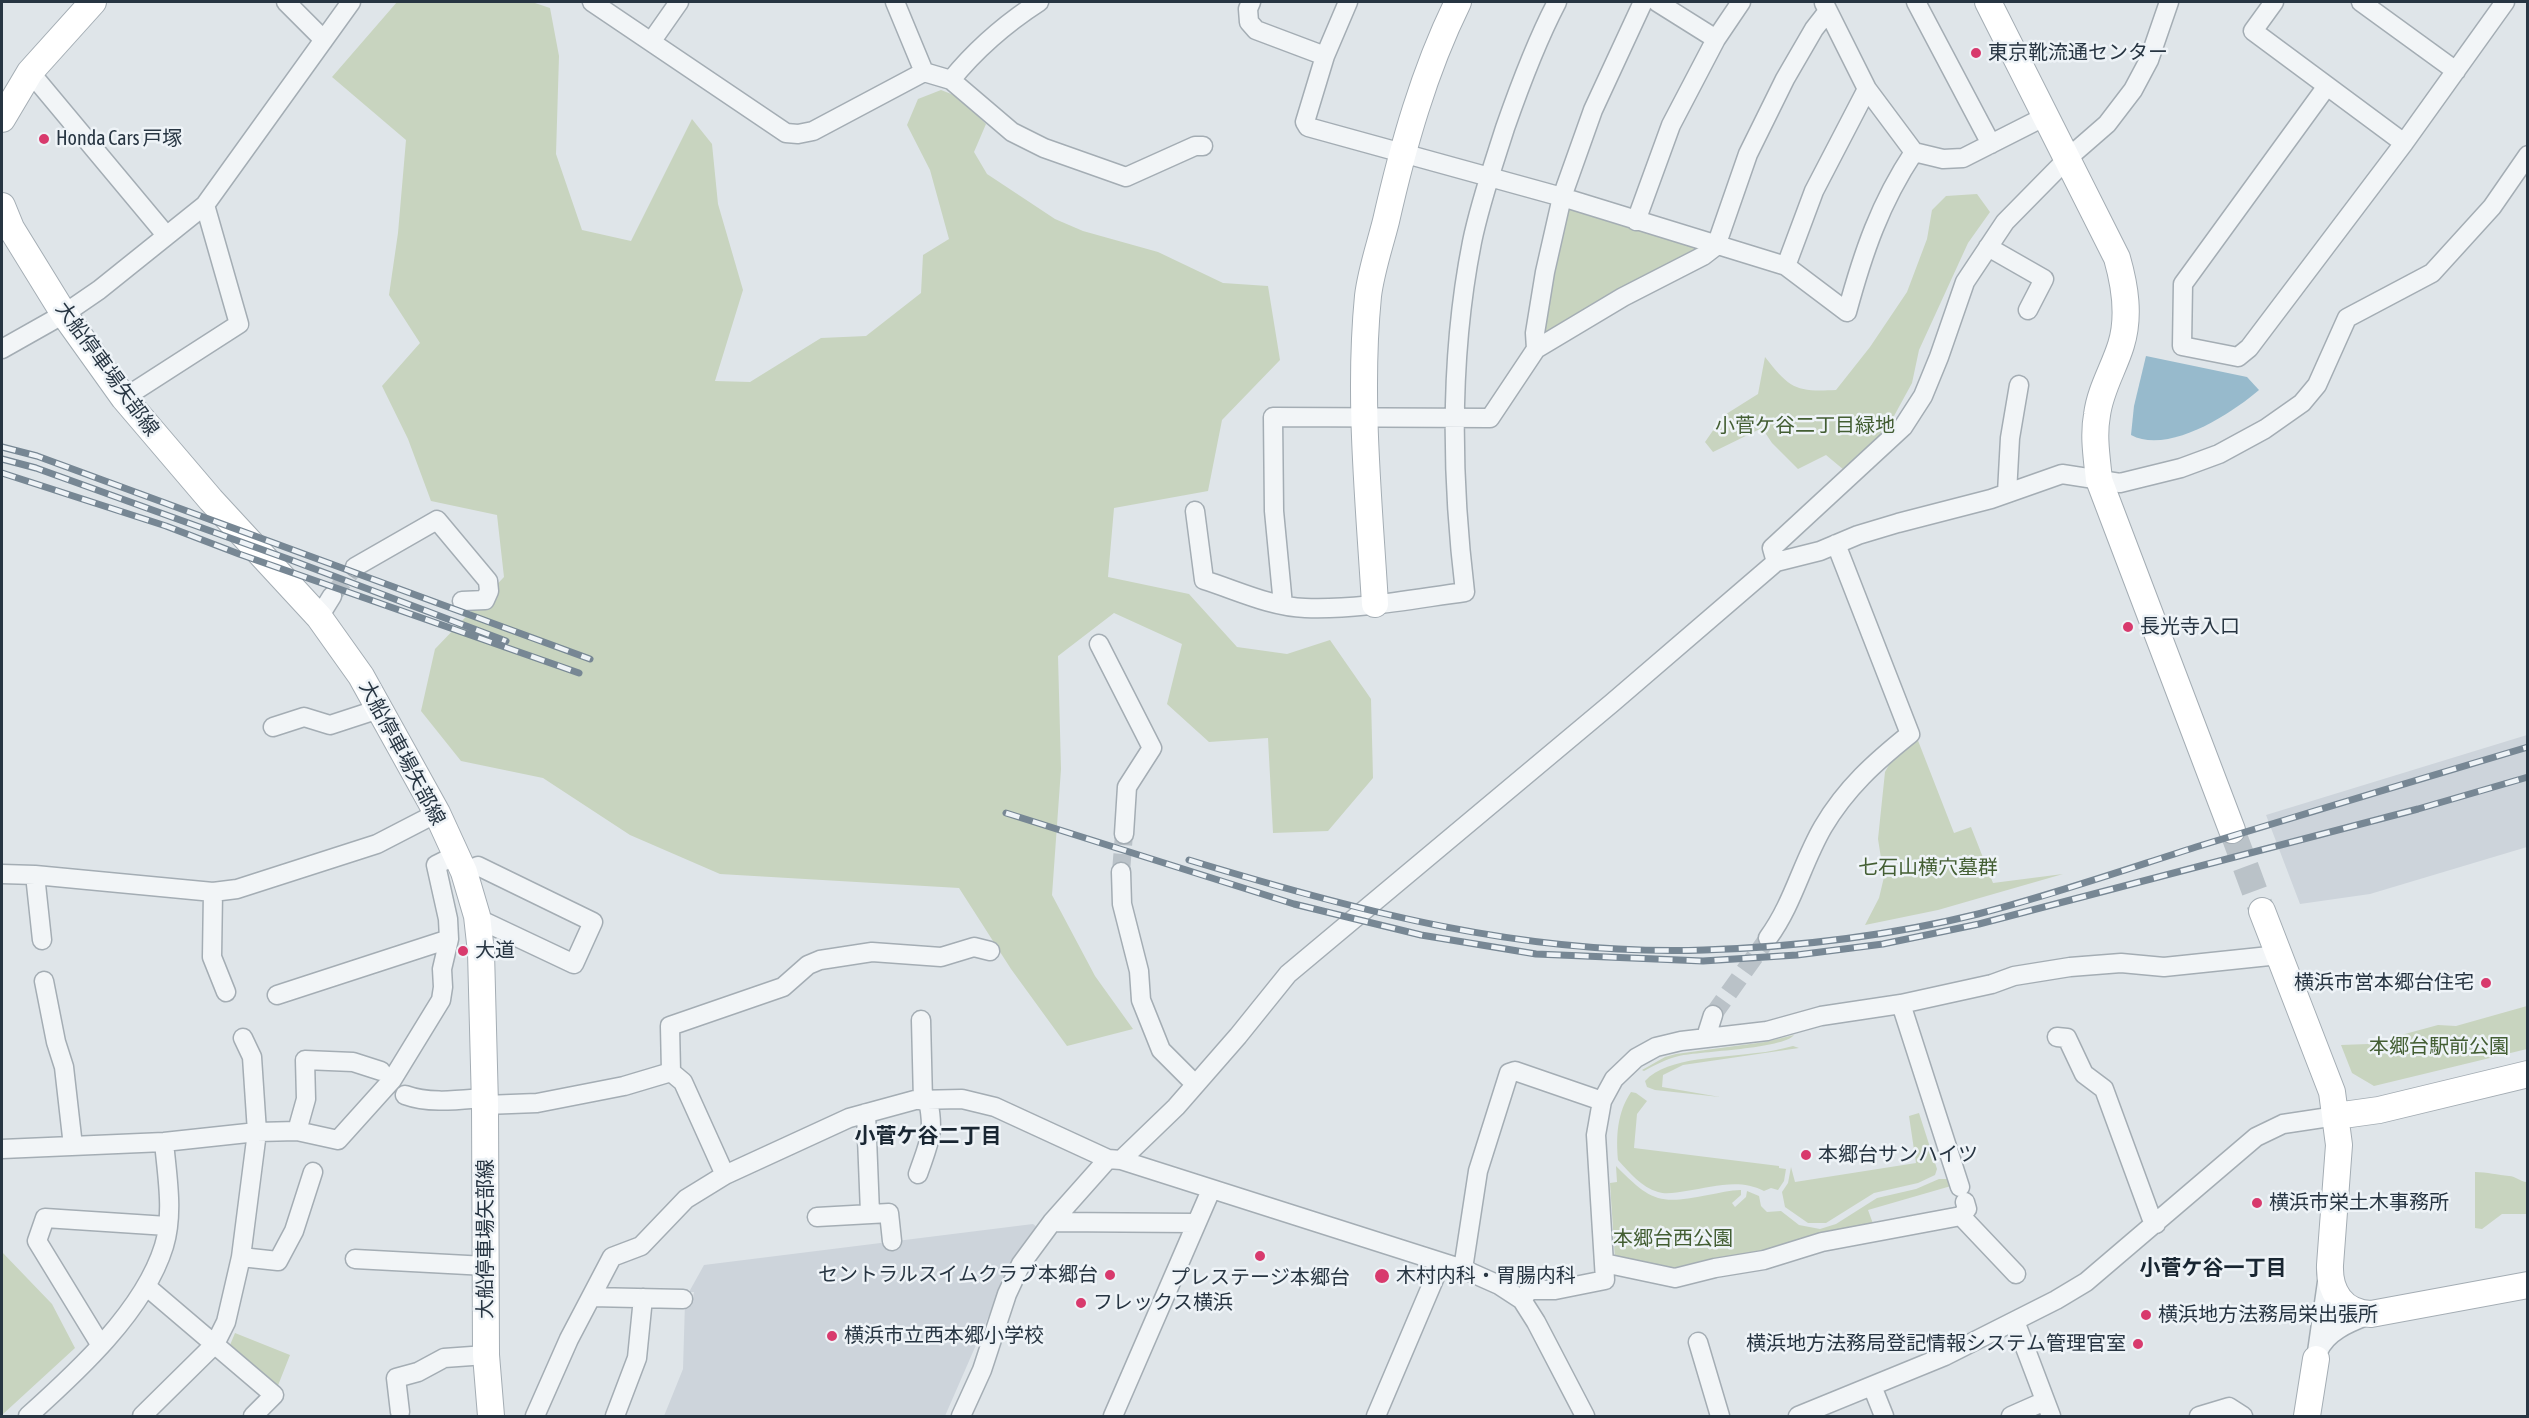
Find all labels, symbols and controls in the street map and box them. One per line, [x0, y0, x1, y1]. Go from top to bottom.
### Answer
place label: 東京靴流通センター [1988, 41, 2168, 65]
marker: 東京靴流通センター [1969, 46, 1983, 60]
place label: Honda Cars 戸塚 [56, 127, 182, 151]
marker: Honda Cars 戸塚 [37, 132, 51, 146]
street label: 大船停車場矢部線 [50, 297, 164, 441]
park label: 小菅ケ谷二丁目緑地 [1715, 414, 1895, 438]
place label: 長光寺入口 [2140, 615, 2240, 639]
marker: 長光寺入口 [2121, 620, 2135, 634]
street label: 大船停車場矢部線 [354, 677, 450, 829]
park label: 七石山横穴墓群 [1858, 856, 1998, 880]
place label: 大道 [475, 939, 515, 963]
marker: 大道 [456, 944, 470, 958]
place label: 横浜市営本郷台住宅 [2294, 971, 2474, 995]
marker: 横浜市営本郷台住宅 [2479, 976, 2493, 990]
park label: 本郷台駅前公園 [2369, 1035, 2509, 1059]
district label: 小菅ケ谷二丁目 [855, 1123, 1001, 1149]
place label: 本郷台サンハイツ [1818, 1143, 1978, 1167]
marker: 本郷台サンハイツ [1799, 1148, 1813, 1162]
street label: 大船停車場矢部線 [474, 1159, 498, 1319]
place label: 横浜市栄土木事務所 [2269, 1191, 2449, 1215]
marker: 横浜市栄土木事務所 [2250, 1196, 2264, 1210]
park label: 本郷台西公園 [1613, 1227, 1733, 1251]
marker: プレステージ本郷台 [1253, 1249, 1267, 1263]
district label: 小菅ケ谷一丁目 [2140, 1255, 2286, 1281]
place label: セントラルスイムクラブ本郷台 [818, 1263, 1098, 1287]
place label: 木村内科・胃腸内科 [1396, 1264, 1576, 1288]
place label: プレステージ本郷台 [1170, 1266, 1350, 1290]
marker: 木村内科・胃腸内科 [1373, 1267, 1391, 1285]
marker: セントラルスイムクラブ本郷台 [1103, 1268, 1117, 1282]
place label: フレックス横浜 [1093, 1291, 1233, 1315]
marker: フレックス横浜 [1074, 1296, 1088, 1310]
place label: 横浜地方法務局栄出張所 [2158, 1303, 2378, 1327]
marker: 横浜地方法務局栄出張所 [2139, 1308, 2153, 1322]
place label: 横浜市立西本郷小学校 [844, 1324, 1044, 1348]
marker: 横浜市立西本郷小学校 [825, 1329, 839, 1343]
place label: 横浜地方法務局登記情報システム管理官室 [1746, 1332, 2126, 1356]
marker: 横浜地方法務局登記情報システム管理官室 [2131, 1337, 2145, 1351]

